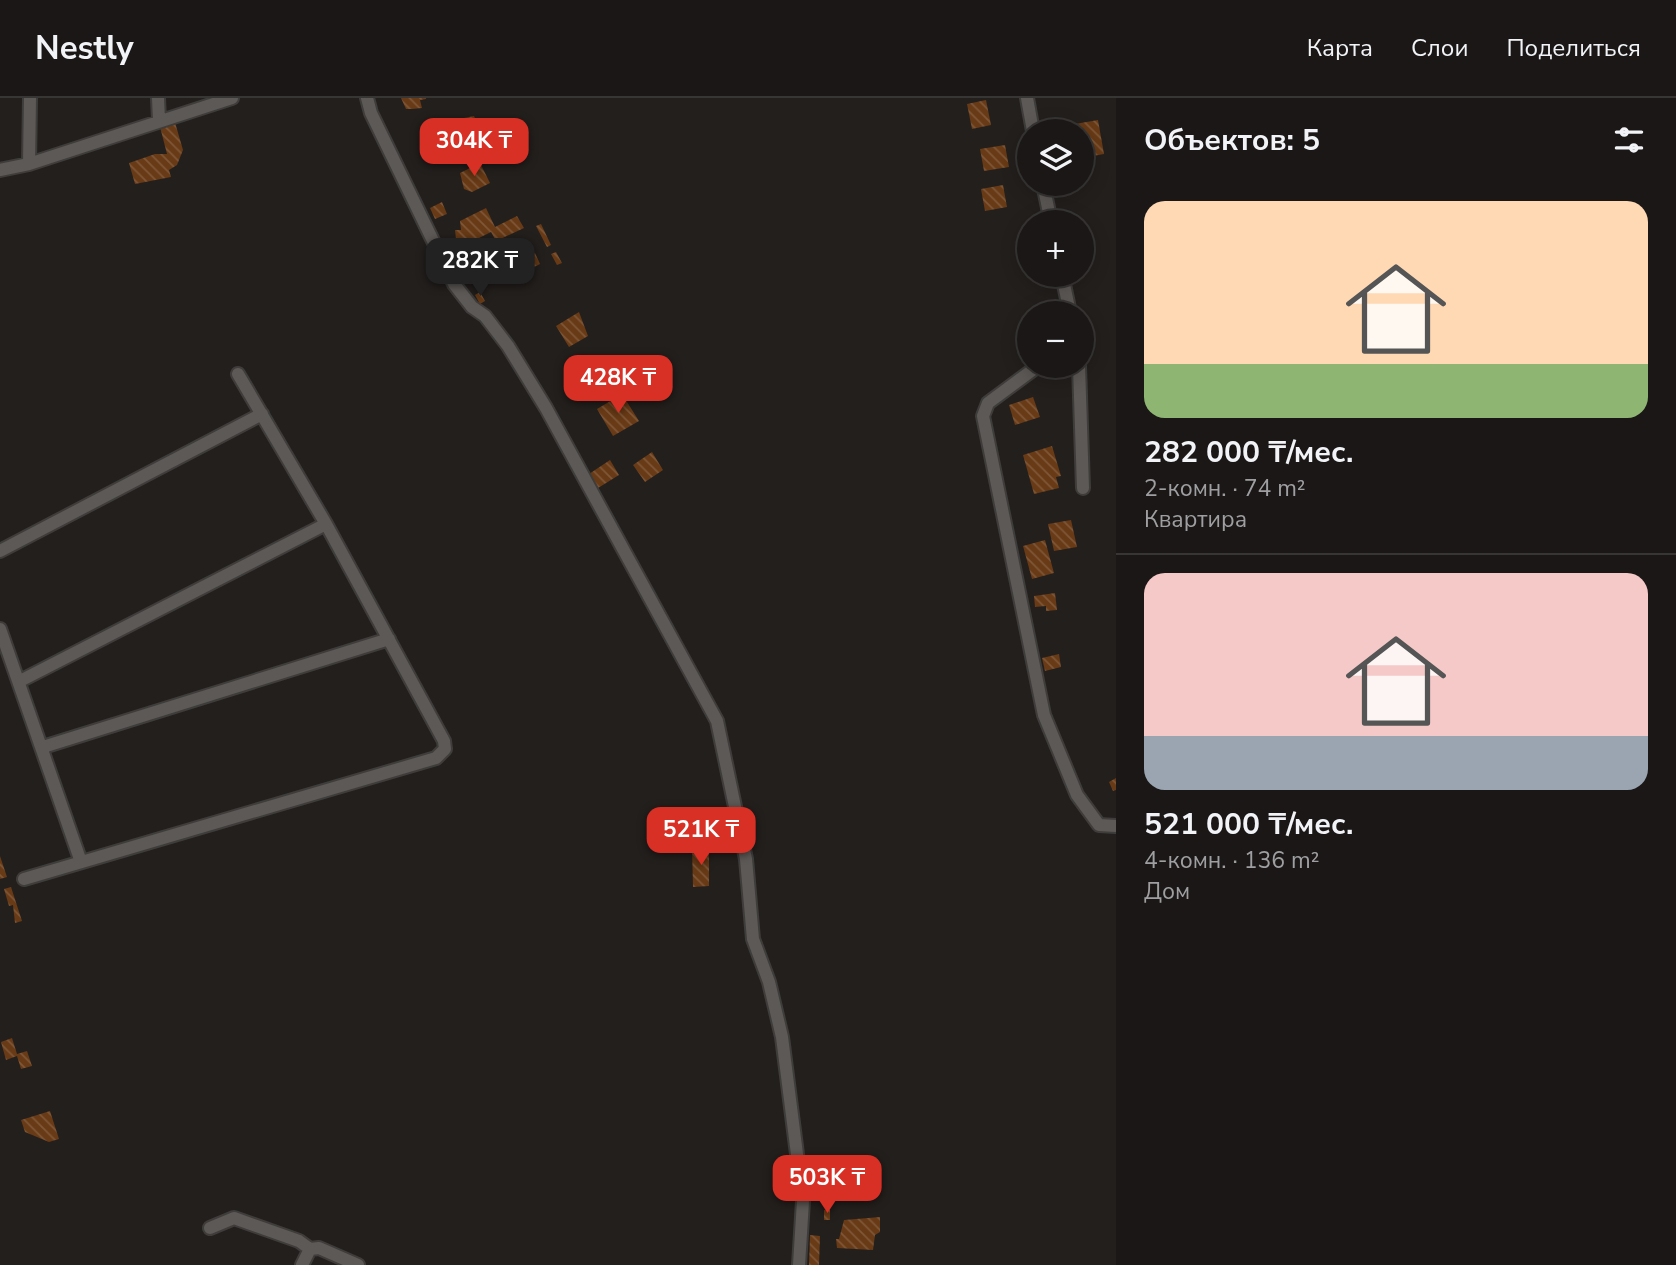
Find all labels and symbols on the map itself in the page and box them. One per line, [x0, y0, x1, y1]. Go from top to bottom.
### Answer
pin: 304K ₸ [417, 118, 531, 178]
pin: 282K ₸ [423, 238, 537, 298]
pin: 428K ₸ [561, 356, 675, 415]
pin: 521K ₸ [644, 808, 758, 867]
pin: 503K ₸ [770, 1156, 884, 1215]

